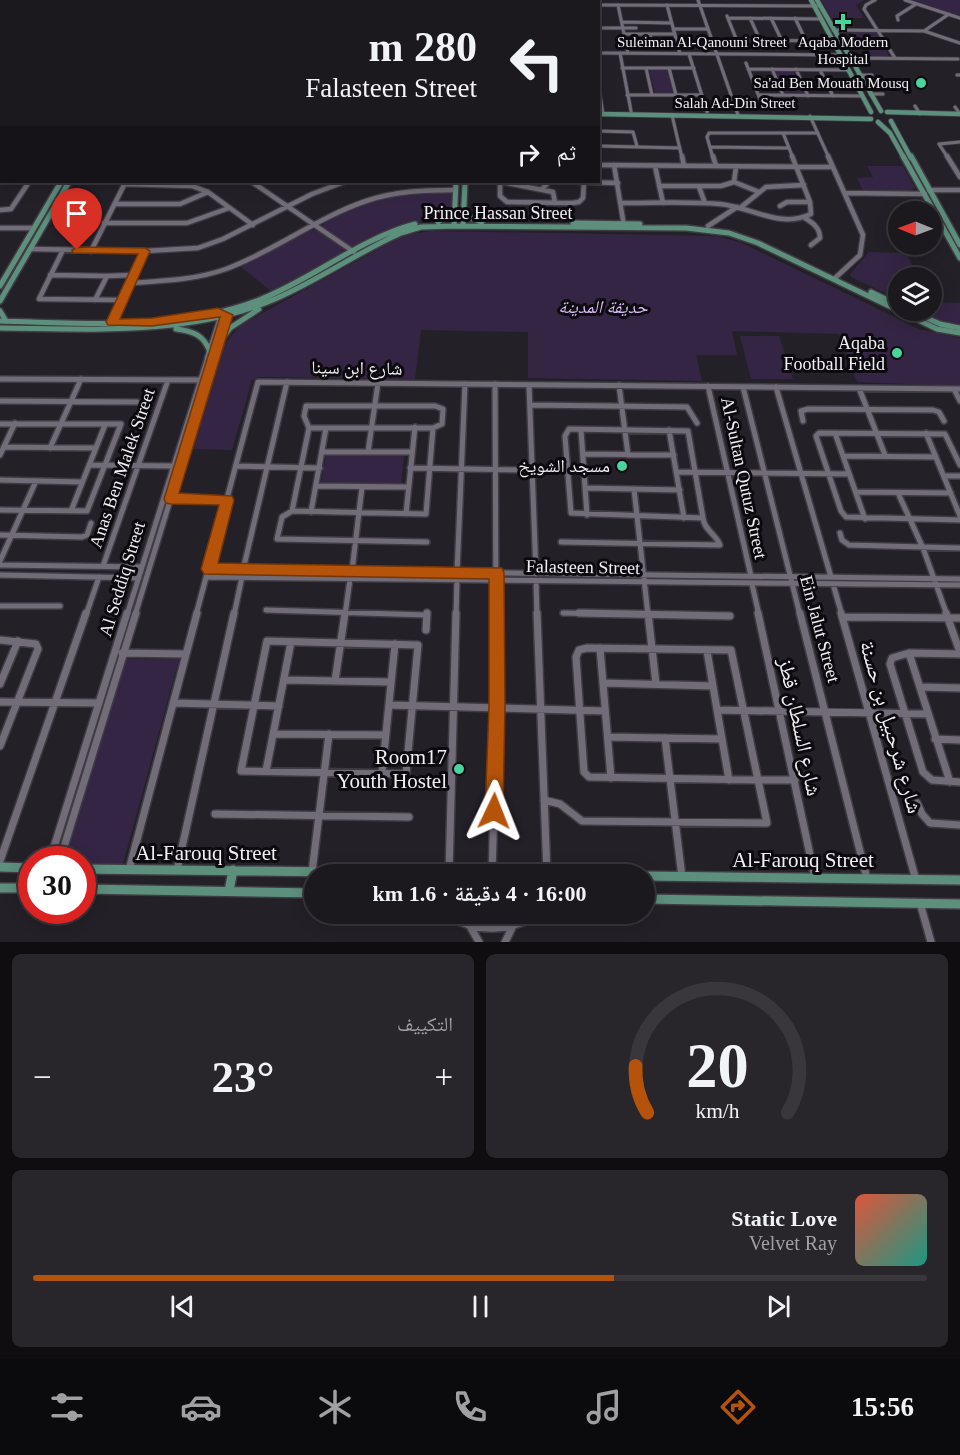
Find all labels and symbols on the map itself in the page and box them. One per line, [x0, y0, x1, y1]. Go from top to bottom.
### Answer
marker: Aqaba Modern Hospital [834, 13, 852, 31]
street label: Suleiman Al-Qanouni Street [617, 34, 788, 50]
place label: Aqaba Modern Hospital [798, 34, 889, 67]
place label: Sa'ad Ben Mouath Mousq [753, 75, 909, 91]
marker: Sa'ad Ben Mouath Mousq [914, 76, 928, 90]
street label: Salah Ad-Din Street [675, 95, 796, 111]
pin [51, 188, 102, 250]
north arrow [888, 201, 942, 255]
street label: Prince Hassan Street [424, 203, 572, 223]
park label: حديقة المدينة [558, 297, 648, 317]
place label: Aqaba Football Field [783, 333, 885, 374]
marker: Aqaba Football Field [890, 346, 904, 360]
street label: شارع ابن سينا [311, 357, 403, 380]
street label: Anas Ben Malek Street [85, 386, 159, 550]
street label: Al-Sultan Qutuz Street [717, 395, 771, 561]
place label: مسجد الشويخ [518, 456, 610, 478]
marker: مسجد الشويخ [615, 459, 629, 473]
street label: Al Seddiq Street [95, 519, 149, 639]
street label: Falasteen Street [526, 556, 640, 578]
street label: Ein Jalut Street [796, 573, 844, 685]
street label: شارع شرحبيل بن حسنة [854, 638, 927, 816]
street label: شارع السلطان قطز [772, 655, 826, 798]
place label: Room17 Youth Hostel [337, 745, 447, 793]
marker: Room17 Youth Hostel [452, 762, 466, 776]
position arrow [462, 779, 526, 843]
street label: Al-Farouq Street [135, 841, 277, 865]
speed limit sign: 30 [18, 846, 96, 924]
street label: Al-Farouq Street [732, 848, 874, 872]

